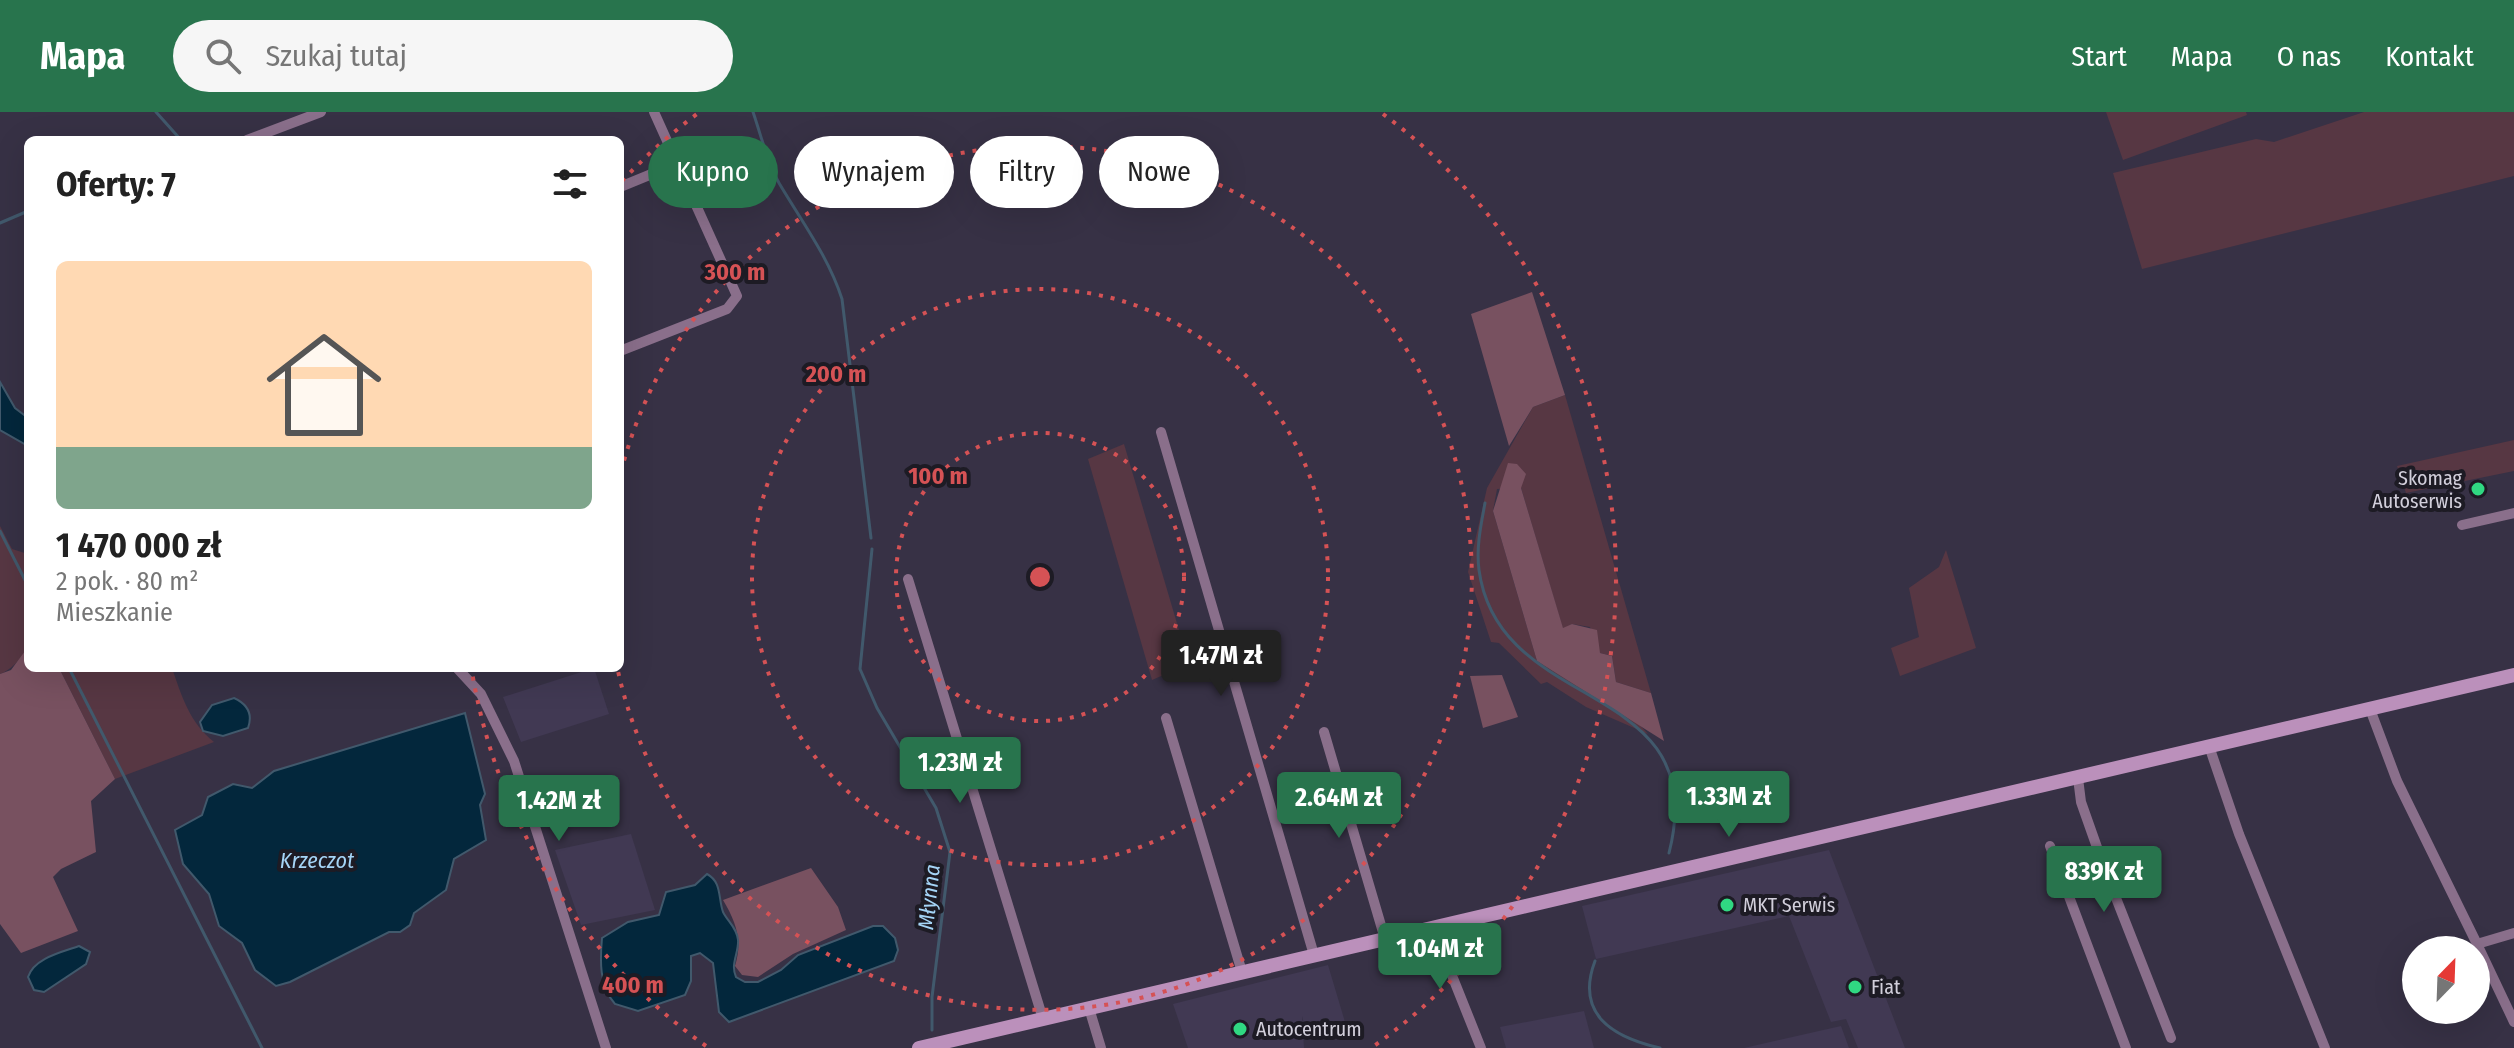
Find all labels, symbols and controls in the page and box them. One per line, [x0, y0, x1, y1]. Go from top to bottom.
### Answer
search box [173, 20, 733, 92]
text: Mapa [40, 33, 125, 79]
icon: search [201, 34, 245, 78]
text: Szukaj tutaj [265, 38, 407, 74]
text: Start [2071, 40, 2127, 73]
text: Mapa [2171, 40, 2233, 73]
text: O nas [2277, 40, 2341, 73]
text: Kontakt [2385, 40, 2474, 73]
chip: Kupno [648, 136, 778, 208]
chip: Wynajem [794, 136, 954, 208]
chip: Filtry [970, 136, 1083, 208]
chip: Nowe [1099, 136, 1219, 208]
icon: filters [548, 162, 592, 206]
text: Oferty: 7 [56, 164, 176, 205]
text: 300 m [704, 258, 765, 286]
icon: home [252, 313, 396, 457]
text: 200 m [805, 360, 866, 388]
text: 100 m [908, 462, 968, 490]
place label: Skomag Autoserwis [2372, 466, 2463, 513]
marker: Skomag Autoserwis [2469, 480, 2487, 498]
text: 1 470 000 zł [56, 525, 222, 566]
centre of rings [1026, 563, 1054, 591]
text: 2 pok. · 80 m² [56, 566, 198, 597]
text: Mieszkanie [56, 597, 173, 628]
pin: 1.47M zł [1138, 630, 1304, 698]
text: 1.47M zł [1179, 640, 1263, 671]
pin: 1.23M zł [877, 737, 1043, 805]
text: 1.23M zł [918, 747, 1002, 778]
pin: 1.33M zł [1646, 771, 1812, 839]
pin: 2.64M zł [1256, 772, 1422, 840]
pin: 1.42M zł [476, 775, 642, 843]
text: 1.33M zł [1686, 781, 1772, 812]
text: 2.64M zł [1295, 782, 1383, 813]
text: 1.42M zł [517, 785, 601, 816]
pin: 839K zł [2030, 846, 2178, 914]
water label: Krzeczot [280, 847, 355, 874]
text: 839K zł [2065, 856, 2143, 887]
water label: Młynna [912, 863, 946, 931]
place label: MKT Serwis [1743, 893, 1835, 917]
marker: MKT Serwis [1718, 896, 1736, 914]
pin: 1.04M zł [1357, 923, 1523, 991]
text: 1.04M zł [1396, 933, 1484, 964]
north arrow [2402, 936, 2490, 1024]
map controls [2402, 936, 2490, 1024]
text: 400 m [602, 971, 664, 999]
place label: Fiat [1871, 975, 1901, 999]
marker: Fiat [1846, 978, 1864, 996]
place label: Autocentrum [1256, 1017, 1362, 1041]
marker: Autocentrum [1231, 1020, 1249, 1038]

